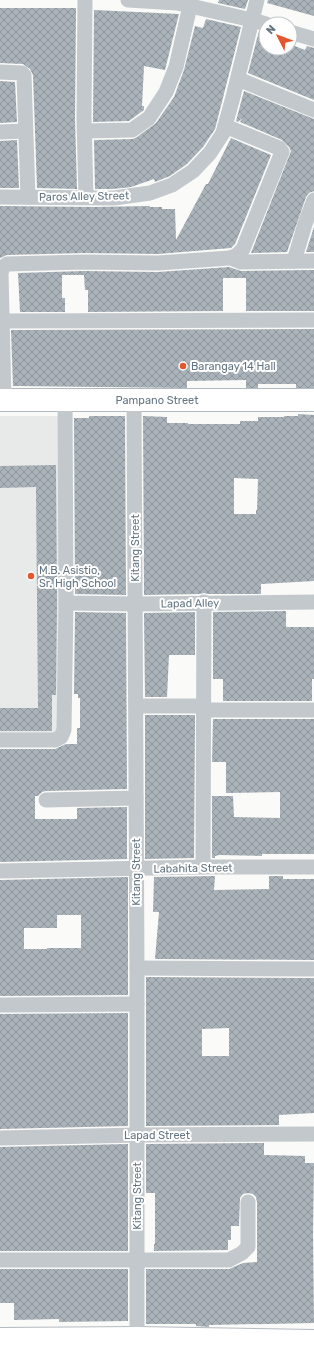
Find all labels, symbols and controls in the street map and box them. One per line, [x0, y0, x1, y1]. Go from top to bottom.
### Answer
north arrow [258, 16, 298, 56]
text: N [263, 22, 278, 37]
street label: Paros Alley Street [39, 189, 130, 204]
place label: Barangay 14 Hall [191, 360, 276, 373]
marker: Barangay 14 Hall [178, 361, 188, 371]
street label: Pampano Street [115, 394, 199, 407]
street label: Kitang Street [129, 514, 142, 582]
place label: M.B. Asistio, Sr. High School [39, 564, 116, 590]
marker: M.B. Asistio, Sr. High School [26, 571, 36, 581]
street label: Lapad Alley [161, 596, 219, 611]
street label: Kitang Street [130, 838, 143, 906]
street label: Labahita Street [153, 861, 233, 876]
street label: Lapad Street [124, 1129, 191, 1142]
street label: Kitang Street [131, 1162, 144, 1230]

